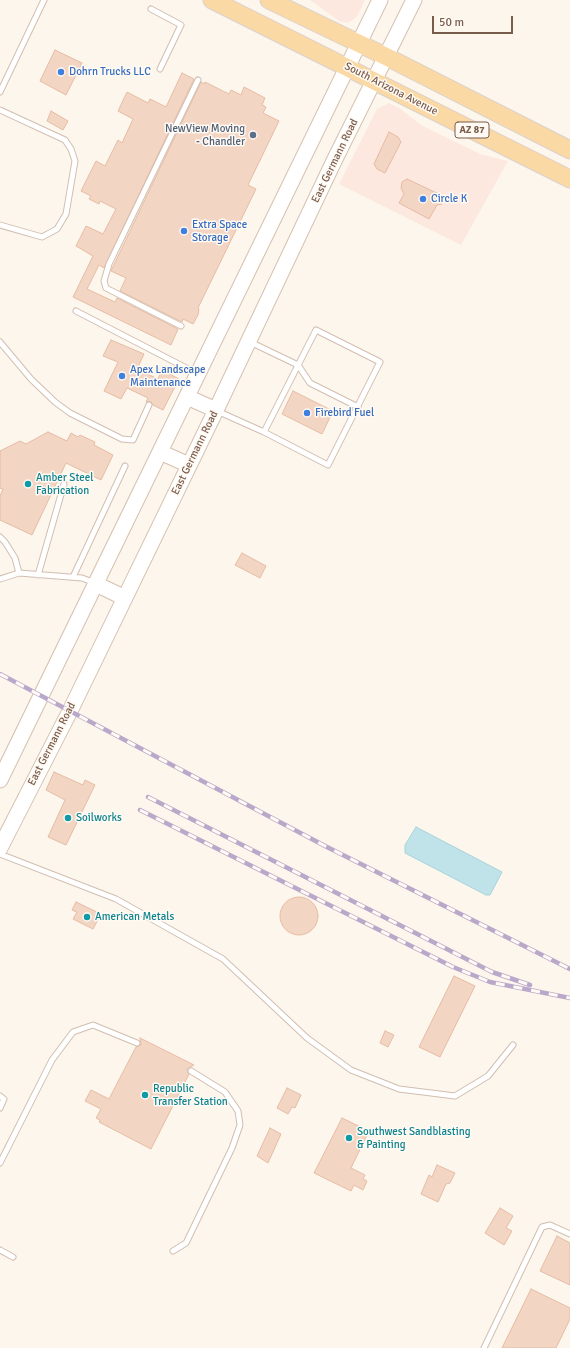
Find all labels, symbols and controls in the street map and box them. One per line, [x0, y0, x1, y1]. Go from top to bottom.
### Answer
scale bar [434, 8, 515, 34]
text: 50 m [439, 15, 464, 30]
street label: South Arizona Avenue [342, 60, 440, 118]
place label: Dohrn Trucks LLC [69, 65, 151, 79]
marker: Dohrn Trucks LLC [56, 67, 66, 77]
street label: East Germann Road [309, 117, 361, 205]
place label: NewView Moving - Chandler [165, 122, 245, 148]
road number: AZ 87 [455, 122, 489, 138]
marker: NewView Moving - Chandler [248, 130, 258, 140]
place label: Circle K [431, 192, 467, 206]
marker: Circle K [418, 194, 428, 204]
place label: Extra Space Storage [192, 218, 247, 244]
marker: Extra Space Storage [179, 226, 189, 236]
place label: Apex Landscape Maintenance [130, 363, 205, 389]
marker: Apex Landscape Maintenance [117, 371, 127, 381]
place label: Firebird Fuel [315, 406, 374, 420]
marker: Firebird Fuel [302, 408, 312, 418]
street label: East Germann Road [169, 409, 221, 497]
place label: Amber Steel Fabrication [36, 471, 93, 497]
marker: Amber Steel Fabrication [23, 479, 33, 489]
street label: East Germann Road [25, 700, 79, 788]
place label: Soilworks [76, 811, 122, 825]
marker: Soilworks [63, 813, 73, 823]
place label: American Metals [95, 910, 174, 924]
marker: American Metals [82, 912, 92, 922]
place label: Republic Transfer Station [153, 1082, 228, 1108]
marker: Republic Transfer Station [140, 1090, 150, 1100]
place label: Southwest Sandblasting & Painting [357, 1125, 471, 1151]
marker: Southwest Sandblasting & Painting [344, 1133, 354, 1143]

